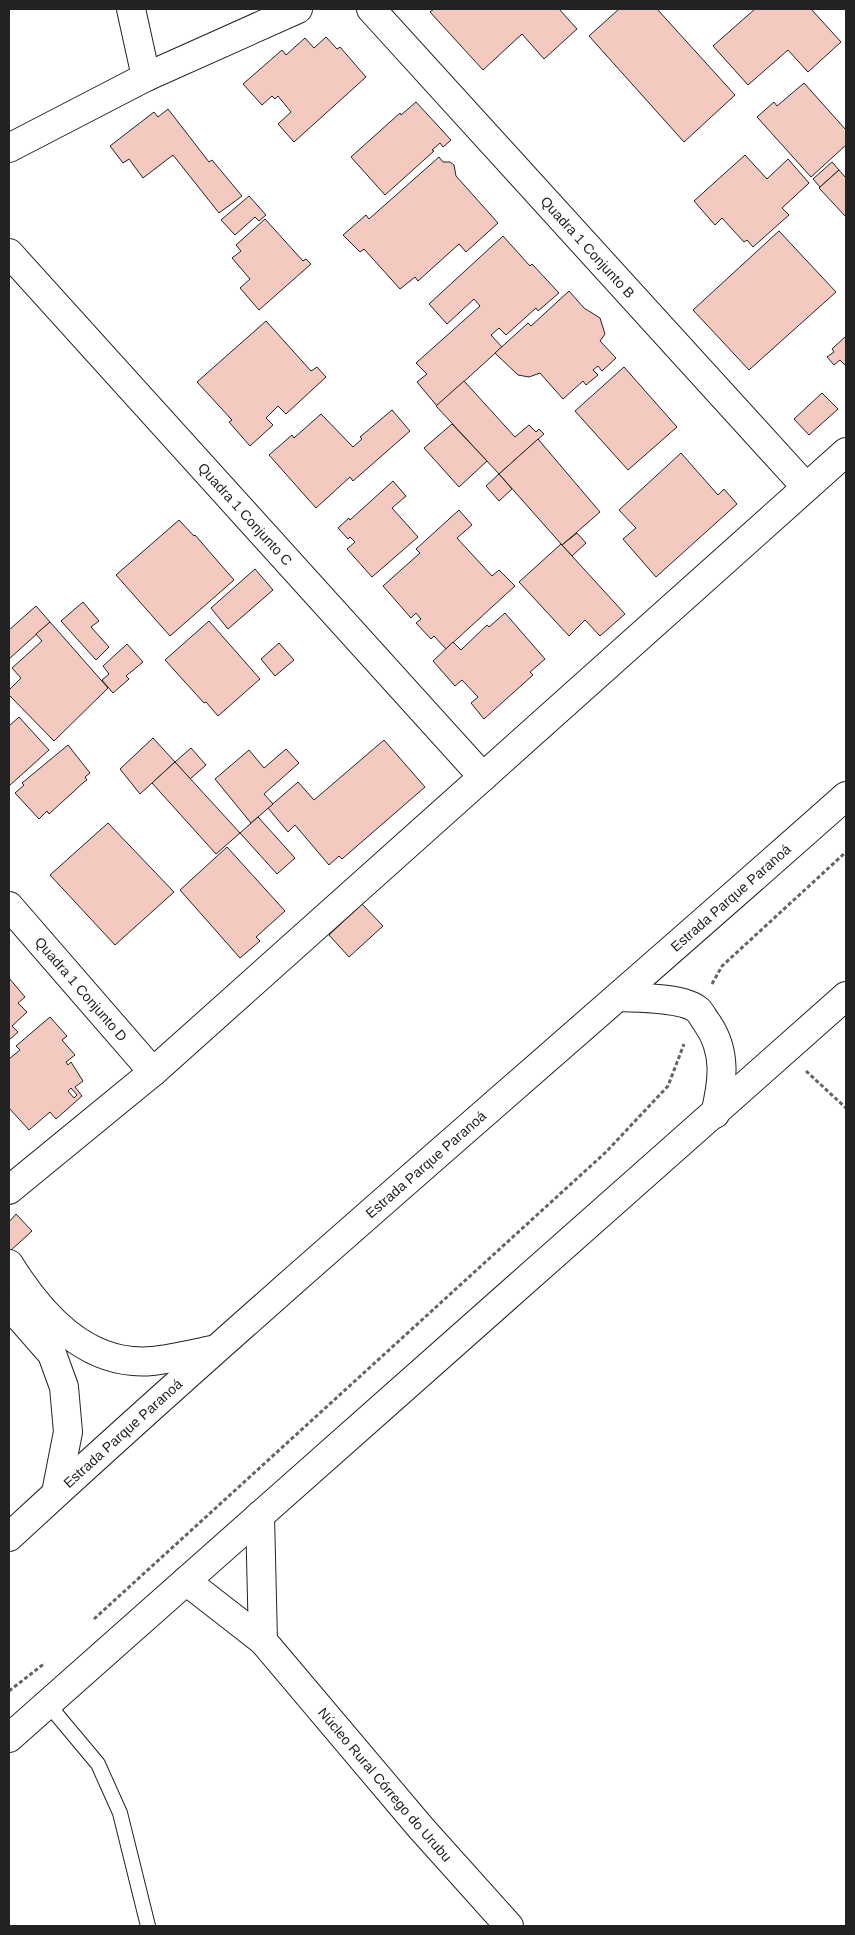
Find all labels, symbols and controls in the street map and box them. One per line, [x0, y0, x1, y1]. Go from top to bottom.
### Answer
street label: Quadra 1 Conjunto B [537, 193, 638, 301]
street label: Quadra 1 Conjunto C [195, 460, 296, 569]
street label: Estrada Parque Paranoá [667, 841, 794, 955]
street label: Quadra 1 Conjunto D [32, 934, 131, 1044]
street label: Estrada Parque Paranoá [362, 1108, 489, 1221]
street label: Estrada Parque Paranoá [60, 1375, 186, 1491]
street label: Núcleo Rural Córrego do Urubu [315, 1704, 455, 1865]

